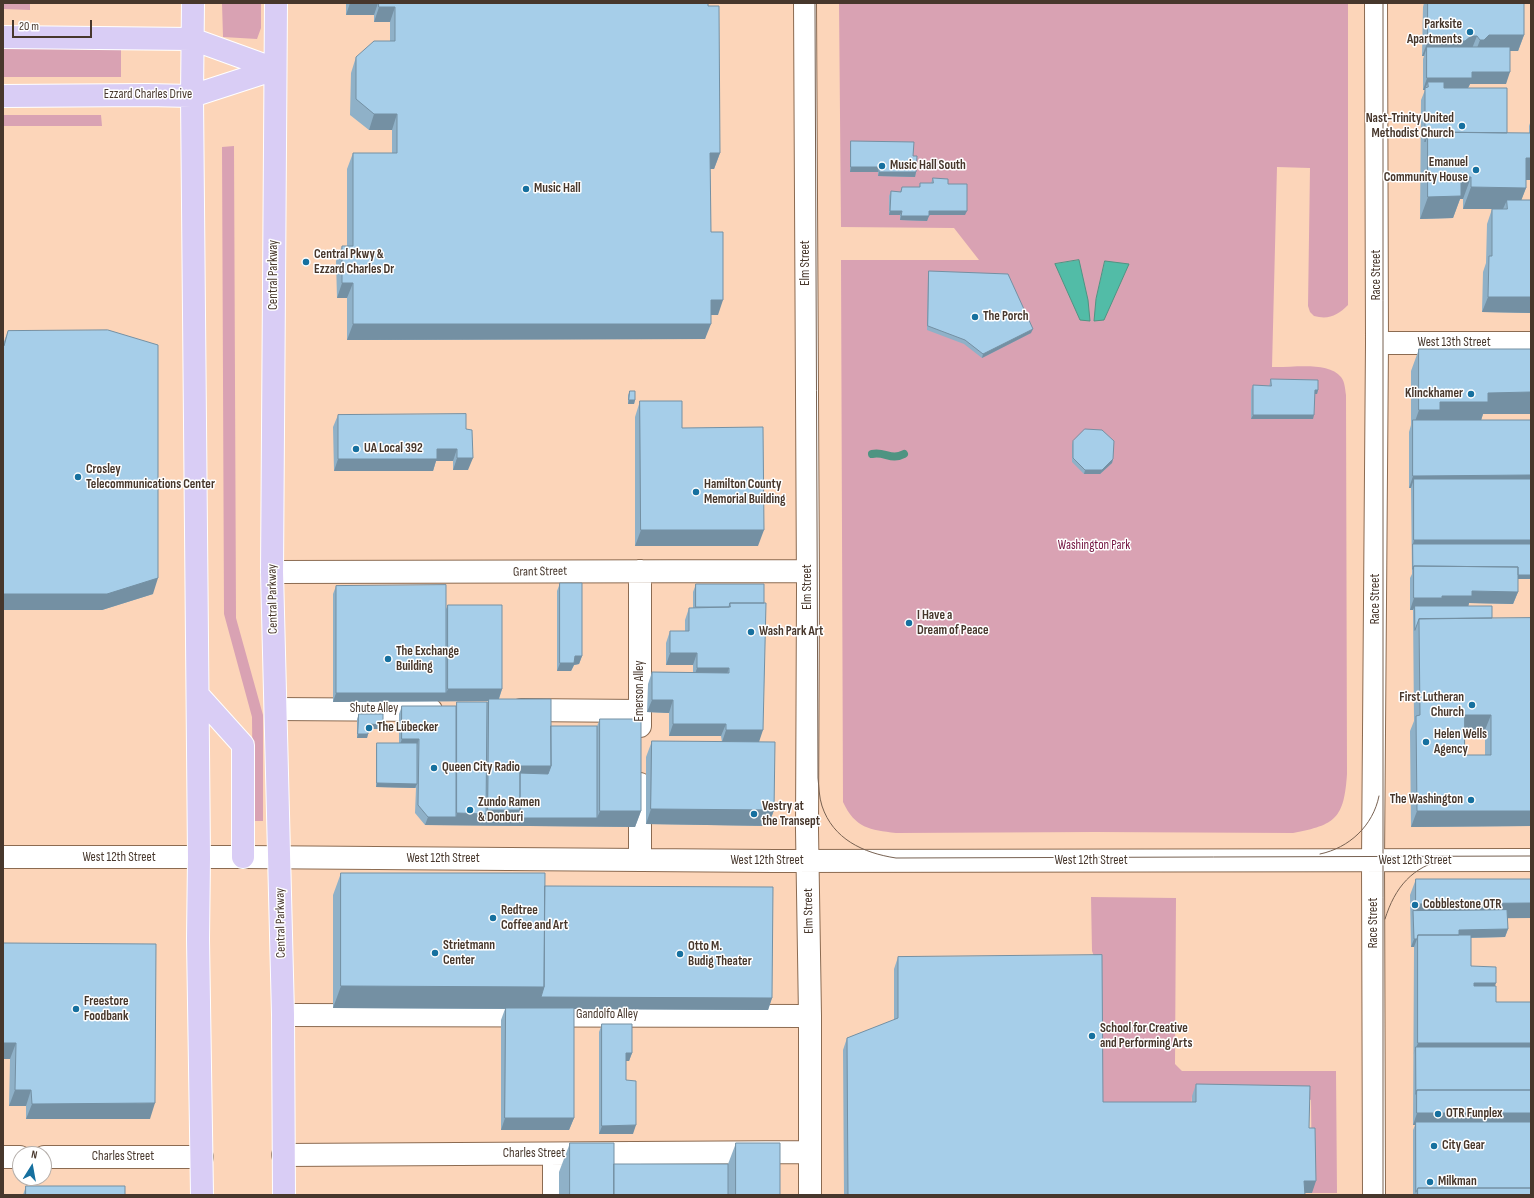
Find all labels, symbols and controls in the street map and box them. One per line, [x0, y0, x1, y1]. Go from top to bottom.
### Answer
scale bar [14, 12, 94, 38]
place label: Parksite Apartments [1407, 17, 1462, 48]
text: 20 m [19, 19, 39, 34]
marker: Parksite Apartments [1465, 27, 1475, 37]
street label: Ezzard Charles Drive [104, 87, 192, 103]
place label: Nast-Trinity United Methodist Church [1366, 111, 1454, 142]
marker: Nast-Trinity United Methodist Church [1457, 121, 1467, 131]
place label: Emanuel Community House [1384, 155, 1468, 186]
place label: Music Hall South [890, 158, 966, 174]
marker: Music Hall South [877, 161, 887, 171]
marker: Emanuel Community House [1471, 165, 1481, 175]
place label: Music Hall [534, 181, 581, 197]
marker: Music Hall [521, 184, 531, 194]
street label: Central Parkway [266, 240, 282, 310]
street label: Elm Street [798, 240, 814, 286]
place label: Central Pkwy & Ezzard Charles Dr [314, 247, 394, 278]
street label: Race Street [1369, 250, 1385, 300]
marker: Central Pkwy & Ezzard Charles Dr [301, 257, 311, 267]
place label: The Porch [983, 309, 1029, 325]
marker: The Porch [970, 312, 980, 322]
street label: West 13th Street [1417, 335, 1491, 351]
place label: Klinckhamer [1405, 386, 1463, 402]
marker: Klinckhamer [1466, 389, 1476, 399]
place label: UA Local 392 [364, 441, 423, 457]
marker: UA Local 392 [351, 444, 361, 454]
place label: Crosley Telecommunications Center [86, 462, 215, 493]
marker: Crosley Telecommunications Center [73, 472, 83, 482]
place label: Hamilton County Memorial Building [704, 477, 785, 508]
marker: Hamilton County Memorial Building [691, 487, 701, 497]
park label: Washington Park [1058, 538, 1130, 554]
street label: Central Parkway [265, 564, 281, 634]
street label: Grant Street [513, 564, 567, 580]
street label: Elm Street [800, 564, 816, 610]
street label: Race Street [1368, 574, 1384, 624]
place label: I Have a Dream of Peace [917, 608, 989, 639]
marker: I Have a Dream of Peace [904, 618, 914, 628]
place label: Wash Park Art [759, 624, 823, 640]
marker: Wash Park Art [746, 627, 756, 637]
place label: The Exchange Building [396, 644, 459, 675]
marker: The Exchange Building [383, 654, 393, 664]
street label: Emerson Alley [632, 661, 648, 721]
place label: First Lutheran Church [1399, 690, 1464, 721]
marker: First Lutheran Church [1467, 700, 1477, 710]
street label: Shute Alley [350, 701, 398, 717]
place label: The Lübecker [377, 720, 438, 736]
marker: The Lübecker [364, 723, 374, 733]
place label: Helen Wells Agency [1434, 727, 1487, 758]
marker: Helen Wells Agency [1421, 737, 1431, 747]
place label: Queen City Radio [442, 760, 520, 776]
marker: Queen City Radio [429, 763, 439, 773]
place label: The Washington [1390, 792, 1463, 808]
place label: Zundo Ramen & Donburi [478, 795, 540, 826]
marker: The Washington [1466, 795, 1476, 805]
place label: Vestry at the Transept [762, 799, 820, 830]
marker: Zundo Ramen & Donburi [465, 805, 475, 815]
marker: Vestry at the Transept [749, 809, 759, 819]
street label: West 12th Street [82, 850, 156, 866]
street label: West 12th Street [406, 851, 480, 867]
street label: West 12th Street [730, 853, 804, 869]
street label: West 12th Street [1054, 853, 1128, 869]
street label: West 12th Street [1378, 853, 1452, 869]
street label: Central Parkway [273, 888, 289, 958]
street label: Elm Street [801, 888, 817, 934]
place label: Cobblestone OTR [1423, 897, 1502, 913]
street label: Race Street [1366, 898, 1382, 948]
marker: Cobblestone OTR [1410, 900, 1420, 910]
place label: Redtree Coffee and Art [501, 903, 568, 934]
marker: Redtree Coffee and Art [488, 913, 498, 923]
place label: Strietmann Center [443, 938, 495, 969]
place label: Otto M. Budig Theater [688, 939, 752, 970]
marker: Strietmann Center [430, 948, 440, 958]
marker: Otto M. Budig Theater [675, 949, 685, 959]
place label: Freestore Foodbank [84, 994, 129, 1025]
marker: Freestore Foodbank [71, 1004, 81, 1014]
street label: Gandolfo Alley [576, 1007, 638, 1023]
place label: School for Creative and Performing Arts [1100, 1021, 1192, 1052]
marker: School for Creative and Performing Arts [1087, 1031, 1097, 1041]
place label: OTR Funplex [1446, 1106, 1502, 1122]
marker: OTR Funplex [1433, 1109, 1443, 1119]
place label: City Gear [1442, 1138, 1485, 1154]
marker: City Gear [1429, 1141, 1439, 1151]
north arrow [12, 1146, 52, 1186]
street label: Charles Street [503, 1146, 565, 1162]
text: N [30, 1148, 38, 1162]
street label: Charles Street [92, 1149, 154, 1165]
place label: Milkman [1438, 1174, 1477, 1190]
marker: Milkman [1425, 1177, 1435, 1187]

